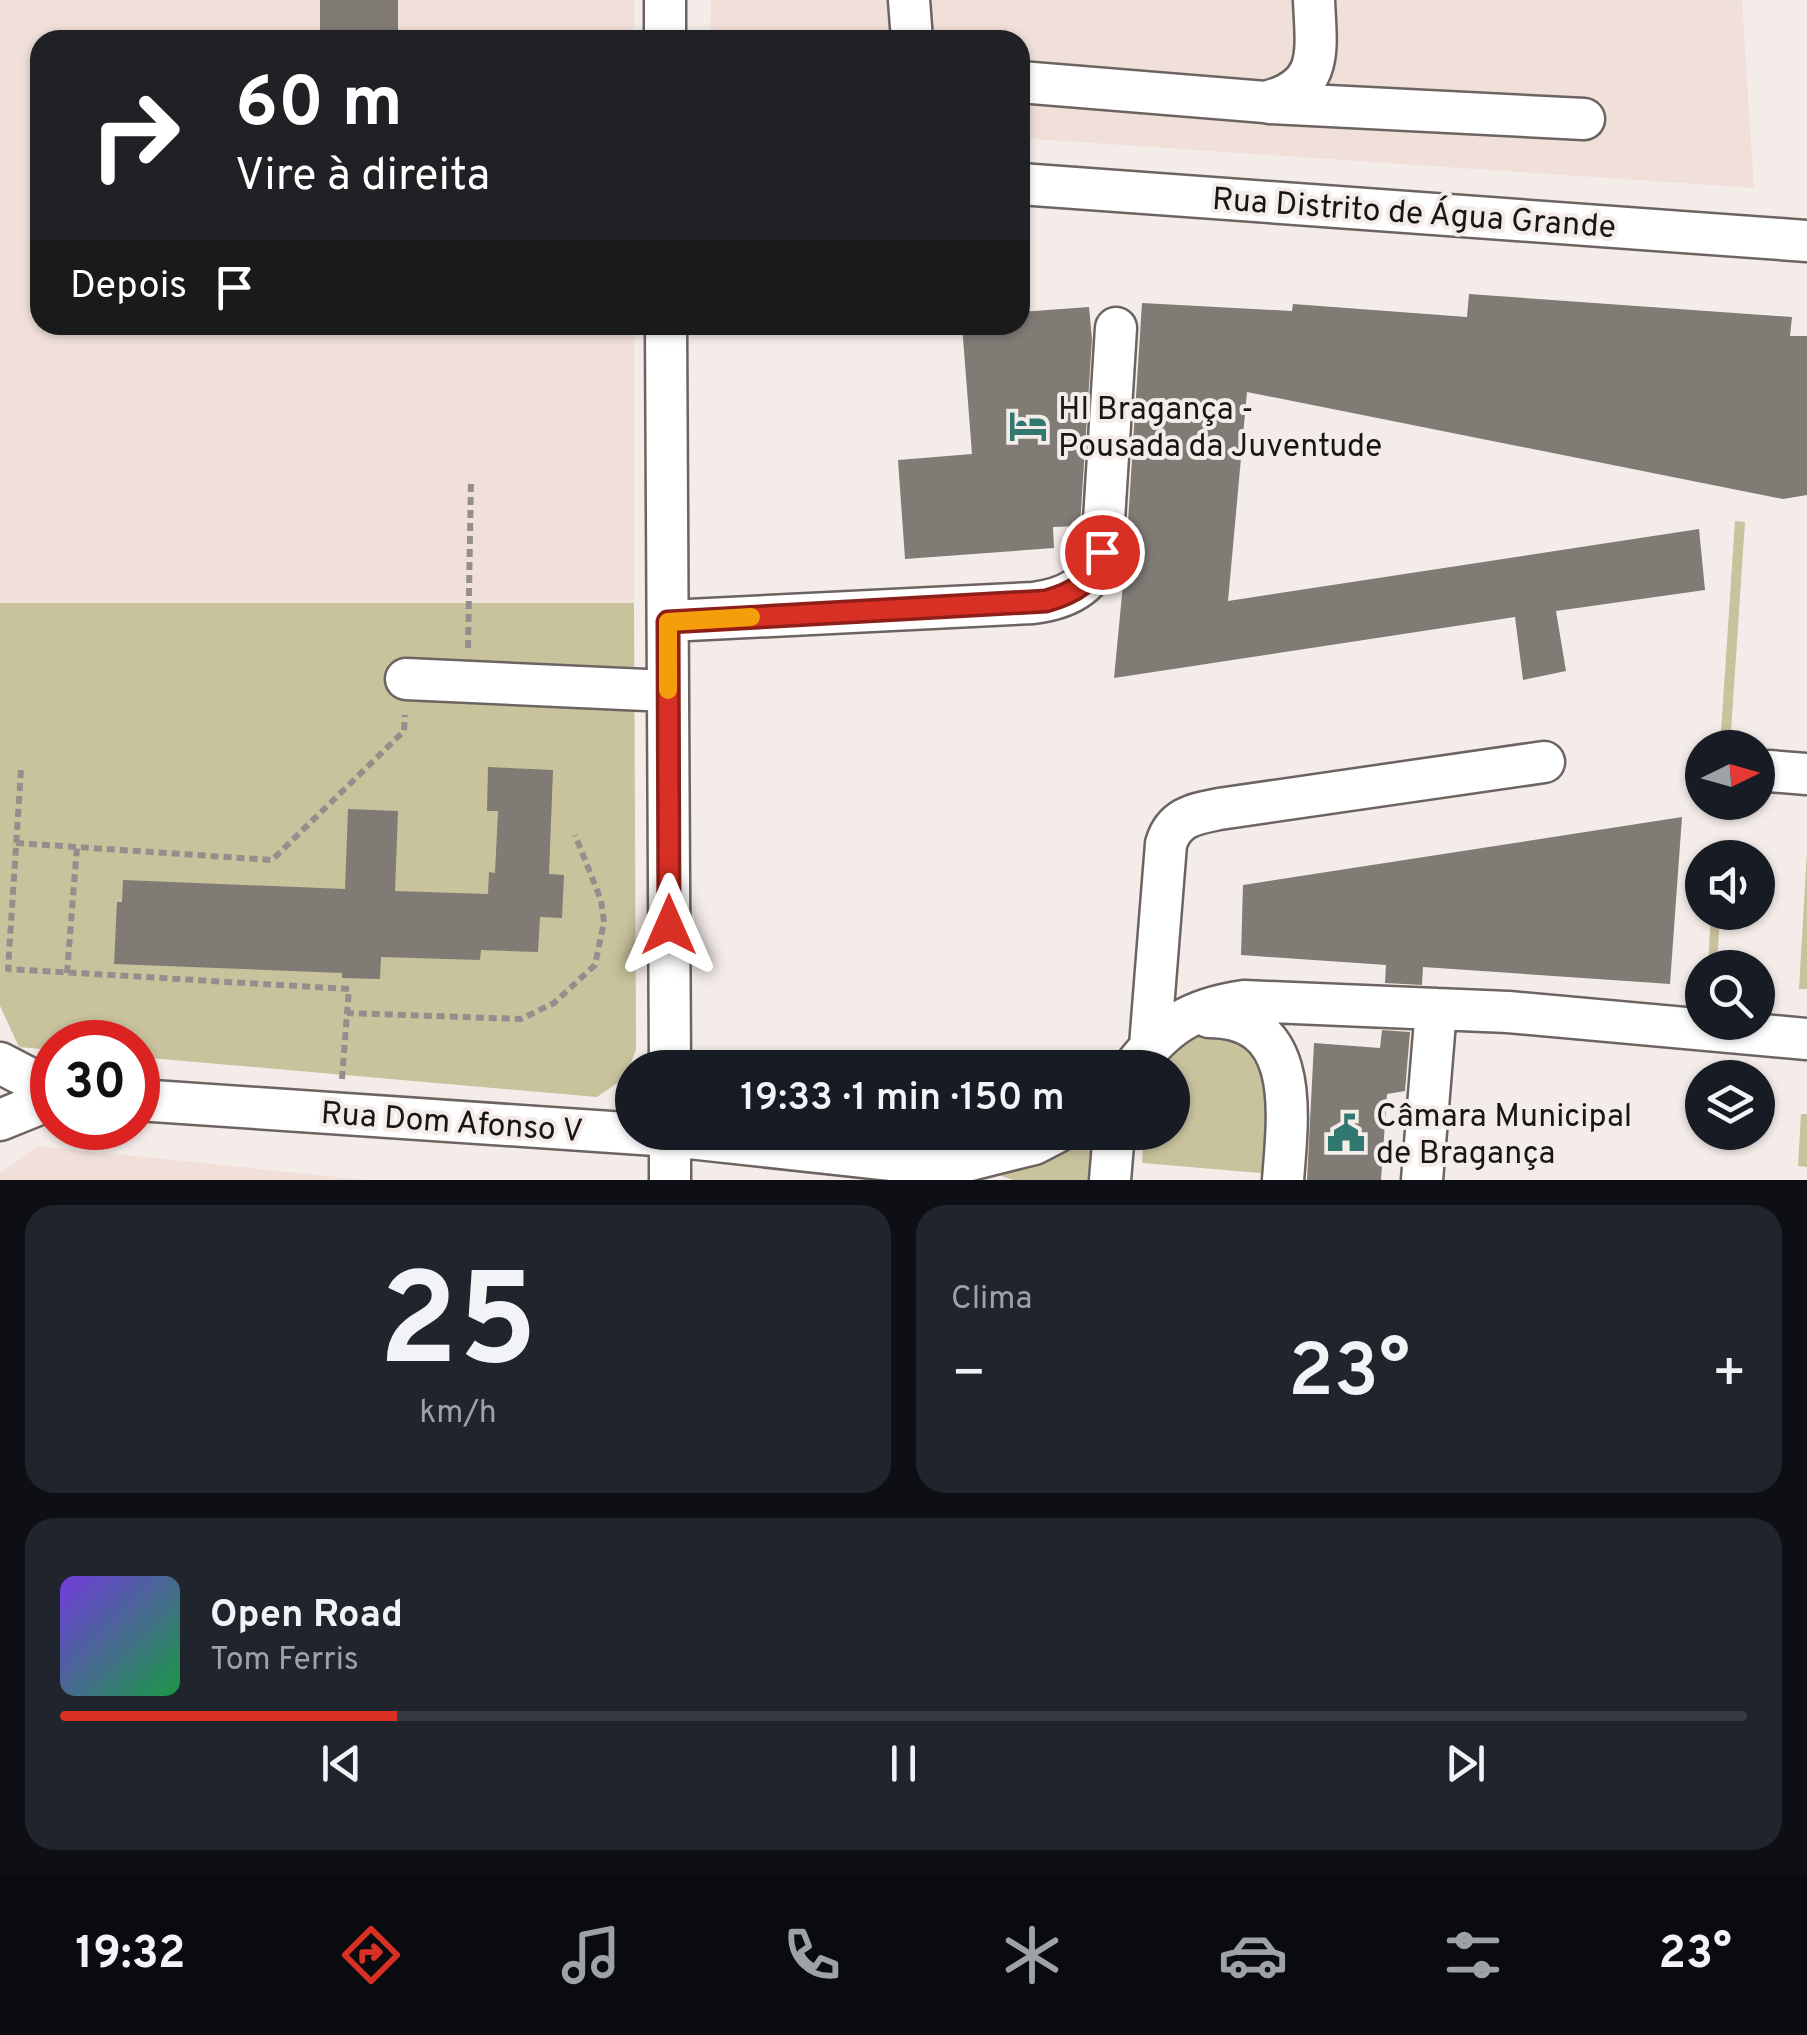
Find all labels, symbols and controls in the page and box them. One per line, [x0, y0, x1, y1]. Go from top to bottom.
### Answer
text: 60 m [235, 62, 403, 151]
icon: right [70, 70, 200, 200]
text: Vire à direita [235, 149, 490, 206]
street label: Rua Distrito de Água Grande [1211, 179, 1617, 249]
icon: arrive [207, 260, 262, 315]
text: Depois [70, 263, 187, 312]
place label: HI Bragança - Pousada da Juventude [1058, 391, 1382, 468]
hotel icon: HI Bragança - Pousada da Juventude [1007, 405, 1049, 447]
pin [1060, 510, 1145, 595]
icon: arrive [1075, 525, 1130, 580]
north arrow [1685, 730, 1775, 820]
map controls [1685, 730, 1775, 1150]
button: sound [1685, 840, 1775, 930]
position arrow [617, 873, 721, 977]
button: search [1685, 950, 1775, 1040]
speed limit sign: 30 [30, 1020, 160, 1150]
button: layers [1685, 1060, 1775, 1150]
text: 19:33 · 1 min · 150 m [740, 1075, 1065, 1124]
street label: Rua Dom Afonso V [319, 1095, 584, 1153]
place label: Câmara Municipal de Bragança [1376, 1098, 1632, 1175]
public building icon: Câmara Municipal de Bragança [1325, 1112, 1367, 1154]
text: 25 [379, 1246, 537, 1411]
text: Clima [951, 1280, 1032, 1320]
text: 23° [1288, 1328, 1410, 1423]
text: − [951, 1341, 986, 1411]
text: + [1712, 1341, 1747, 1411]
text: km/h [419, 1394, 497, 1434]
text: Open Road [210, 1592, 403, 1641]
text: Tom Ferris [210, 1641, 359, 1681]
icon: previous [314, 1736, 369, 1791]
icon: pause [876, 1736, 931, 1791]
icon: next [1438, 1736, 1493, 1791]
icon: directions [336, 1920, 406, 1990]
icon: music [556, 1920, 626, 1990]
icon: phone [777, 1920, 847, 1990]
icon: climate [997, 1920, 1067, 1990]
icon: car [1218, 1920, 1288, 1990]
icon: filters [1438, 1920, 1508, 1990]
text: 19:32 [75, 1927, 185, 1984]
text: 23° [1658, 1927, 1732, 1984]

